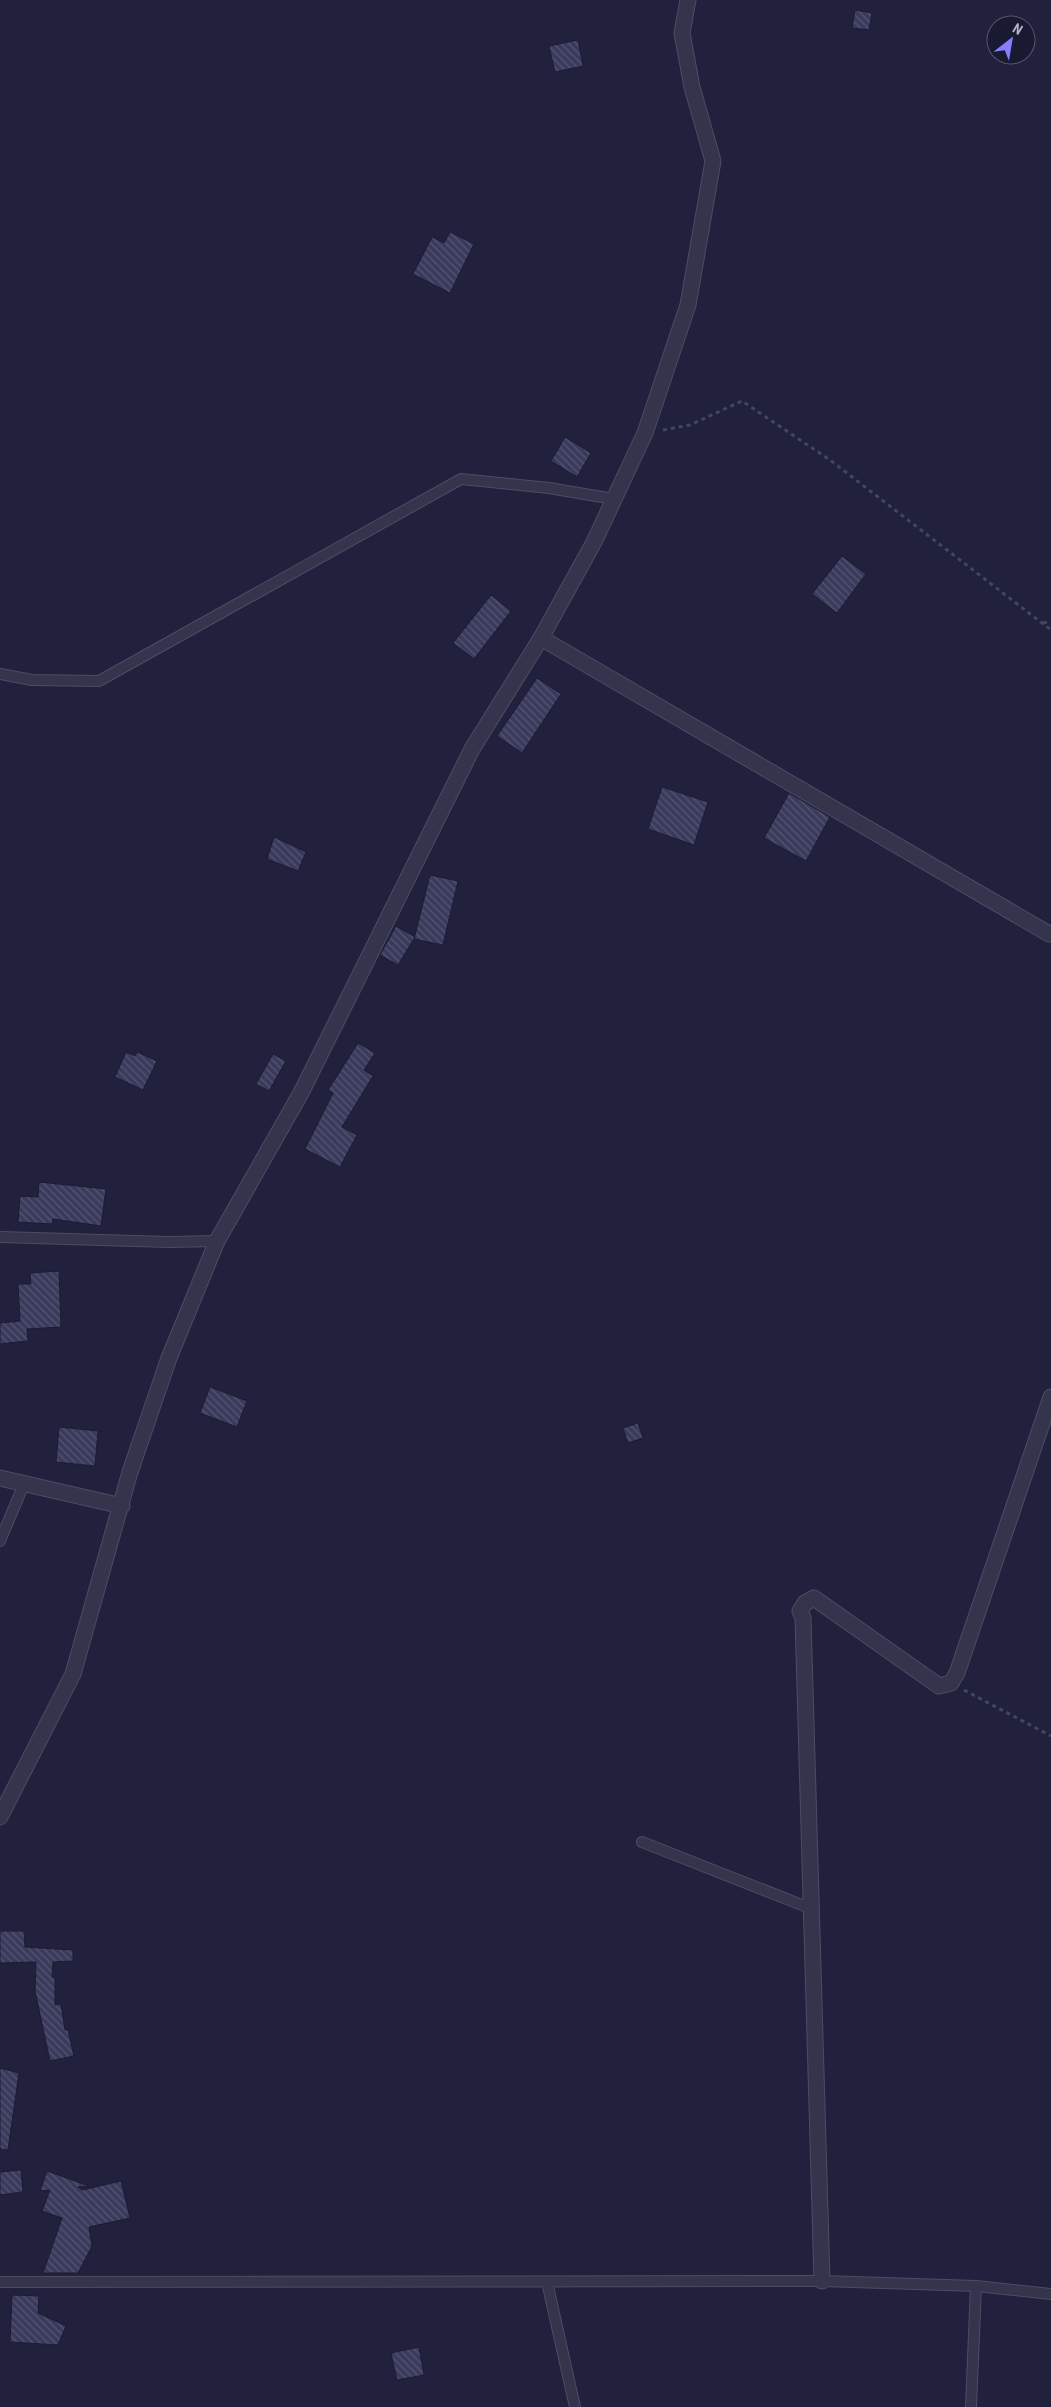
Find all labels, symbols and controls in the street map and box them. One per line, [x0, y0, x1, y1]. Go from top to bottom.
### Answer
north arrow [986, 15, 1036, 65]
text: N [1010, 20, 1025, 38]

